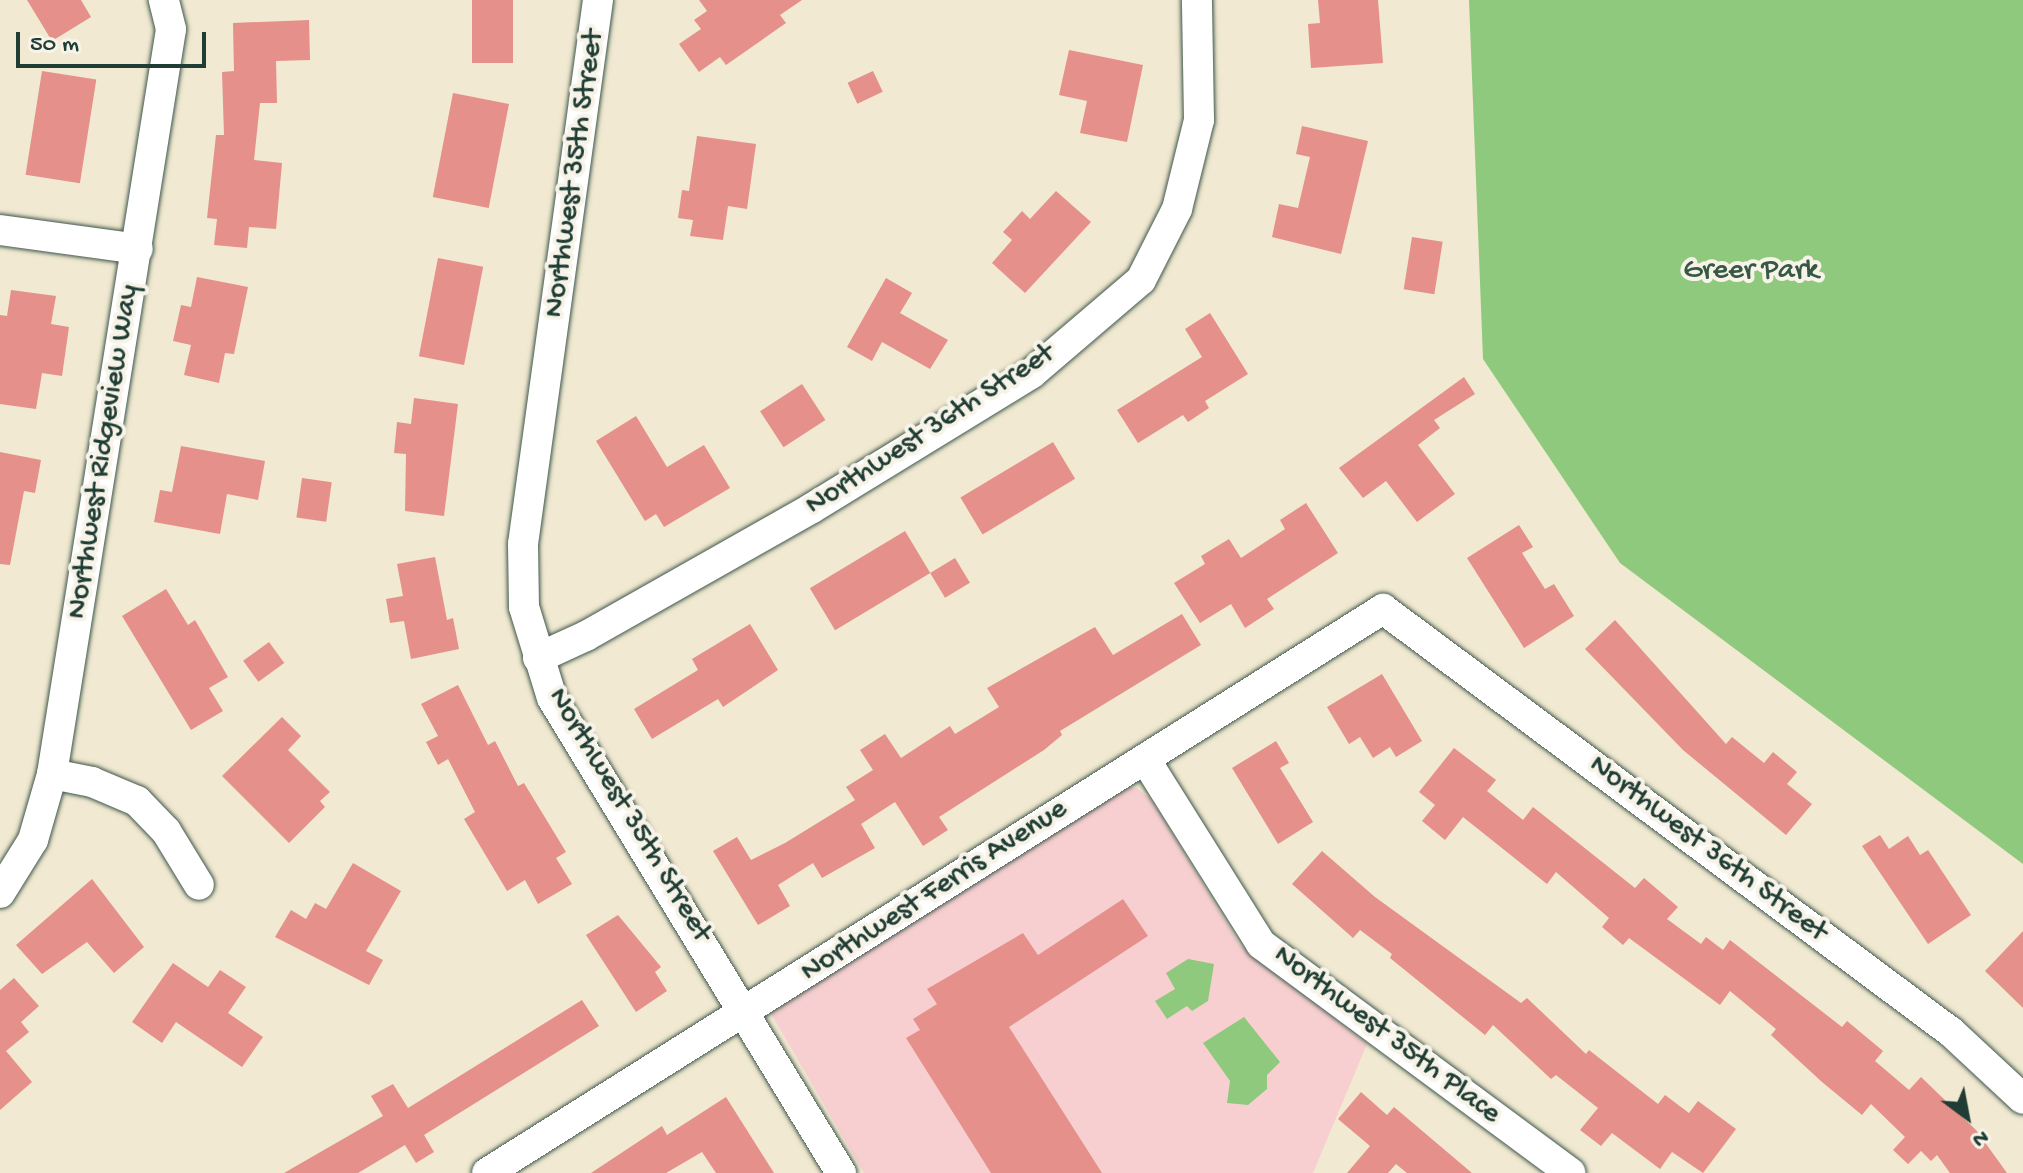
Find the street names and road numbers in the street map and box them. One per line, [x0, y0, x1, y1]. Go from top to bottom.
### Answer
street label: Northwest 35th Street [538, 28, 614, 320]
street label: Northwest Ridgeview Way [61, 282, 149, 622]
street label: Northwest 36th Street [800, 337, 1062, 525]
street label: Northwest 35th Street [538, 682, 718, 950]
street label: Northwest 36th Street [1581, 749, 1833, 951]
street label: Northwest Ferris Avenue [795, 792, 1075, 992]
street label: Northwest 35th Place [1265, 939, 1507, 1133]

